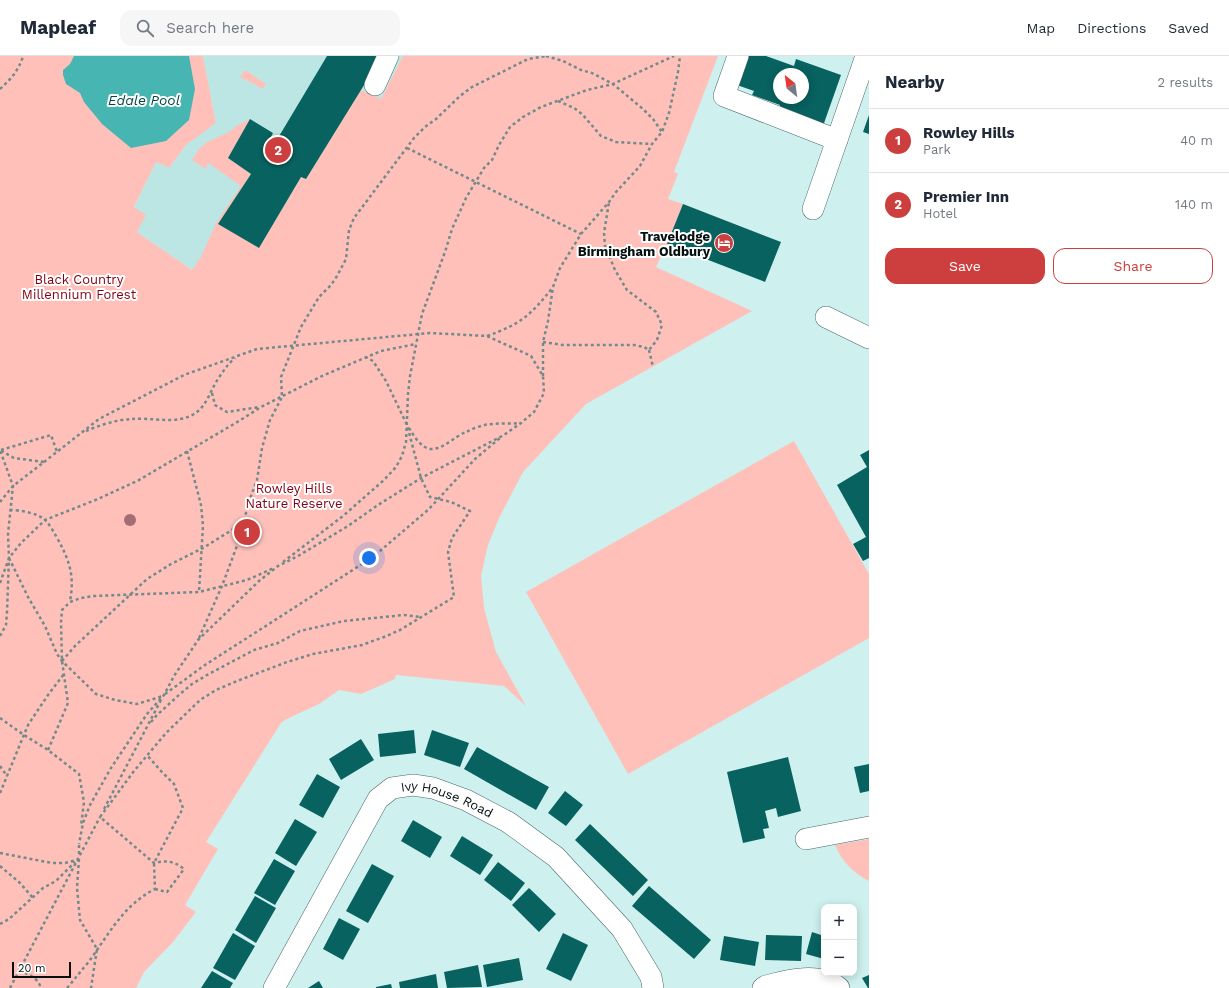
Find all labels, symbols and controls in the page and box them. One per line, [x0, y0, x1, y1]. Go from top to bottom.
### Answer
search box [120, 10, 400, 46]
text: Mapleaf [20, 16, 96, 39]
icon: search [134, 17, 156, 39]
text: Search here [166, 19, 254, 37]
text: Map [1027, 20, 1055, 36]
text: Directions [1077, 20, 1146, 36]
text: Saved [1168, 20, 1209, 36]
north arrow [773, 68, 809, 104]
text: Nearby [885, 72, 944, 92]
text: 2 results [1158, 75, 1213, 90]
water label: Edale Pool [108, 92, 180, 108]
text: Rowley Hills [923, 124, 1015, 142]
text: 1 [895, 133, 901, 148]
text: 40 m [1180, 133, 1213, 148]
pin: 2 [265, 135, 291, 165]
text: Park [923, 142, 951, 157]
text: Premier Inn [923, 188, 1009, 206]
text: 2 [894, 197, 902, 212]
text: 140 m [1175, 197, 1213, 212]
text: Hotel [923, 206, 957, 221]
place label: Travelodge Birmingham Oldbury [578, 229, 711, 259]
hotel icon: Travelodge Birmingham Oldbury [713, 232, 735, 254]
button: Save [885, 248, 1045, 284]
button: Share [1053, 248, 1213, 284]
park label: Black Country Millennium Forest [22, 272, 137, 302]
park label: Rowley Hills Nature Reserve [246, 481, 342, 511]
pin: 1 [234, 517, 260, 547]
your location [359, 548, 379, 568]
street label: Ivy House Road [400, 778, 495, 821]
map controls [821, 904, 857, 976]
button: + [821, 904, 857, 940]
button: − [821, 940, 857, 976]
scale bar [12, 960, 71, 979]
text: 20 m [18, 962, 46, 975]

